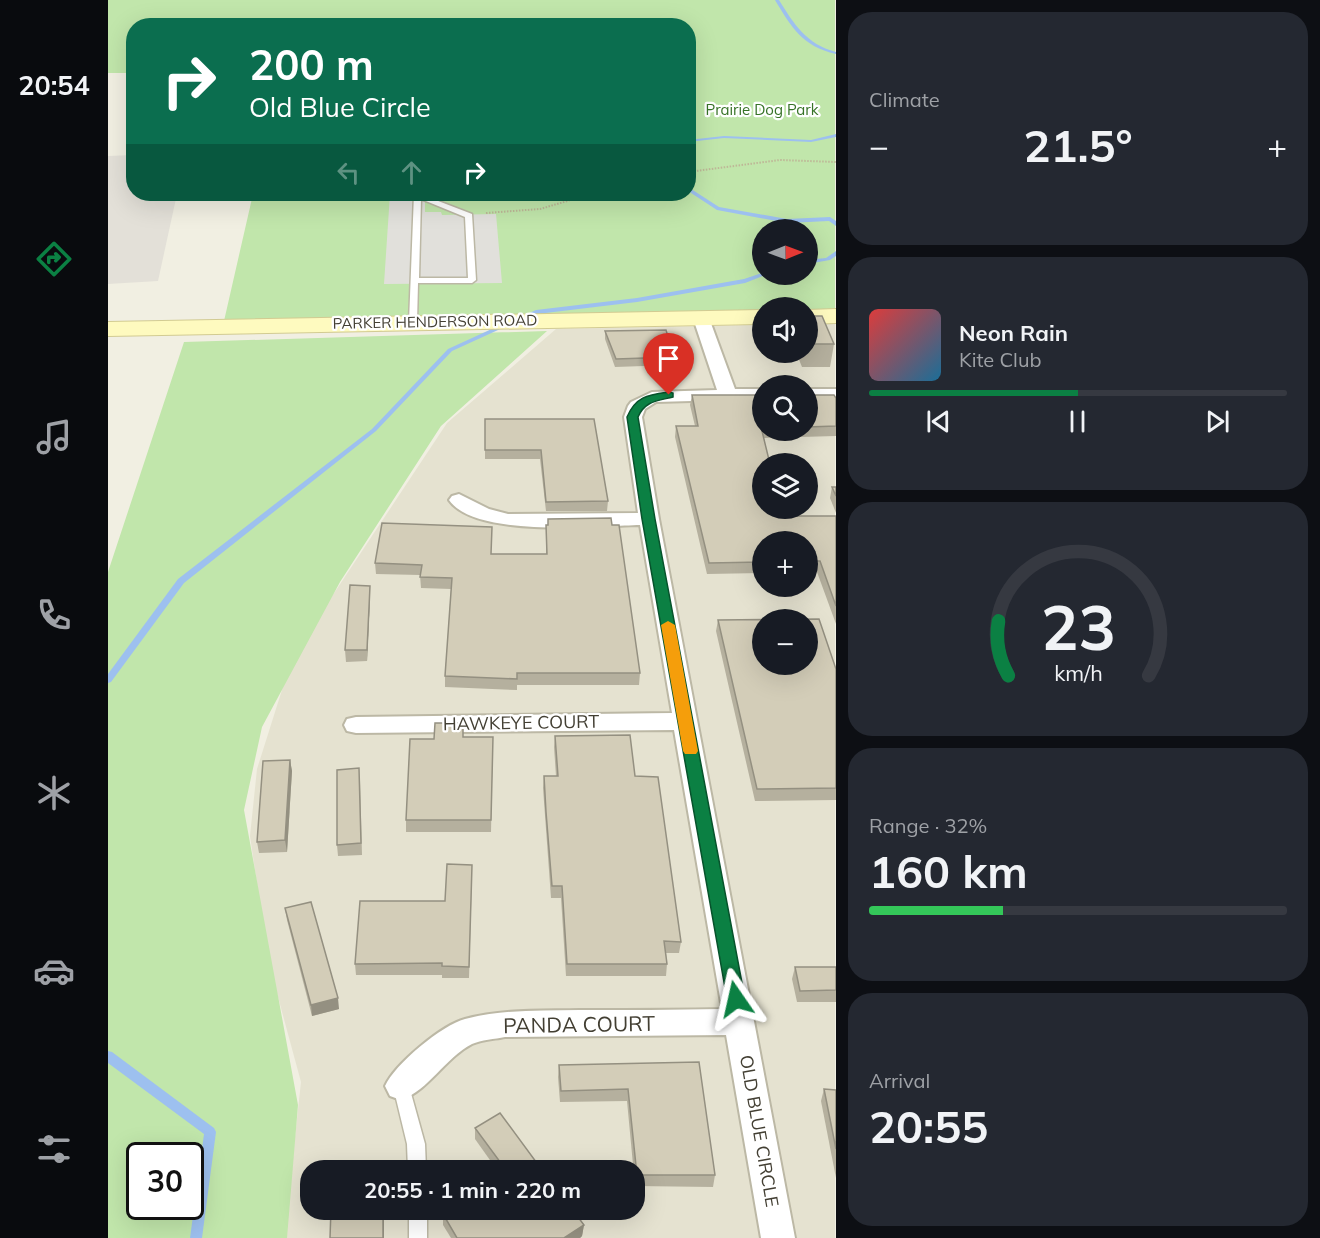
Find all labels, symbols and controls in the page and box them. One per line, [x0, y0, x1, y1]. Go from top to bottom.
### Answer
text: 200 m [249, 38, 374, 91]
icon: right [150, 42, 228, 120]
text: 20:54 [18, 68, 90, 102]
text: Climate [869, 87, 940, 112]
text: Old Blue Circle [249, 90, 431, 124]
park label: Prairie Dog Park [706, 100, 819, 119]
text: 21.5° [1023, 117, 1133, 173]
text: − [869, 125, 889, 166]
text: + [1267, 125, 1287, 166]
icon: left [332, 156, 365, 189]
icon: ahead [395, 156, 428, 189]
icon: right [458, 156, 491, 189]
north arrow [752, 219, 818, 285]
map controls [752, 219, 818, 675]
icon: directions [33, 238, 75, 280]
button: sound [752, 297, 818, 363]
street label: PARKER HENDERSON ROAD [333, 310, 537, 333]
text: Neon Rain [959, 319, 1068, 347]
pin [643, 333, 694, 395]
icon: arrive [652, 342, 685, 375]
text: Kite Club [959, 347, 1041, 372]
button: search [752, 375, 818, 441]
icon: previous [922, 405, 955, 438]
icon: pause [1061, 405, 1094, 438]
icon: next [1201, 405, 1234, 438]
icon: music [33, 416, 75, 458]
button: layers [752, 453, 818, 519]
button: + [752, 531, 818, 597]
text: 23 [1041, 587, 1115, 666]
icon: phone [33, 594, 75, 636]
button: − [752, 609, 818, 675]
text: km/h [1054, 659, 1102, 686]
street label: HAWKEYE COURT [443, 710, 599, 735]
icon: climate [33, 772, 75, 814]
text: Range · 32% [869, 813, 987, 838]
text: 160 km [869, 843, 1028, 899]
icon: car [33, 950, 75, 992]
position arrow [704, 967, 768, 1031]
street label: PANDA COURT [503, 1010, 655, 1038]
street label: OLD BLUE CIRCLE [735, 1053, 784, 1209]
text: Arrival [869, 1068, 930, 1093]
text: 20:55 [869, 1098, 988, 1154]
icon: filters [33, 1128, 75, 1170]
speed limit sign: 30 [126, 1142, 204, 1220]
text: 20:55 · 1 min · 220 m [364, 1176, 581, 1204]

